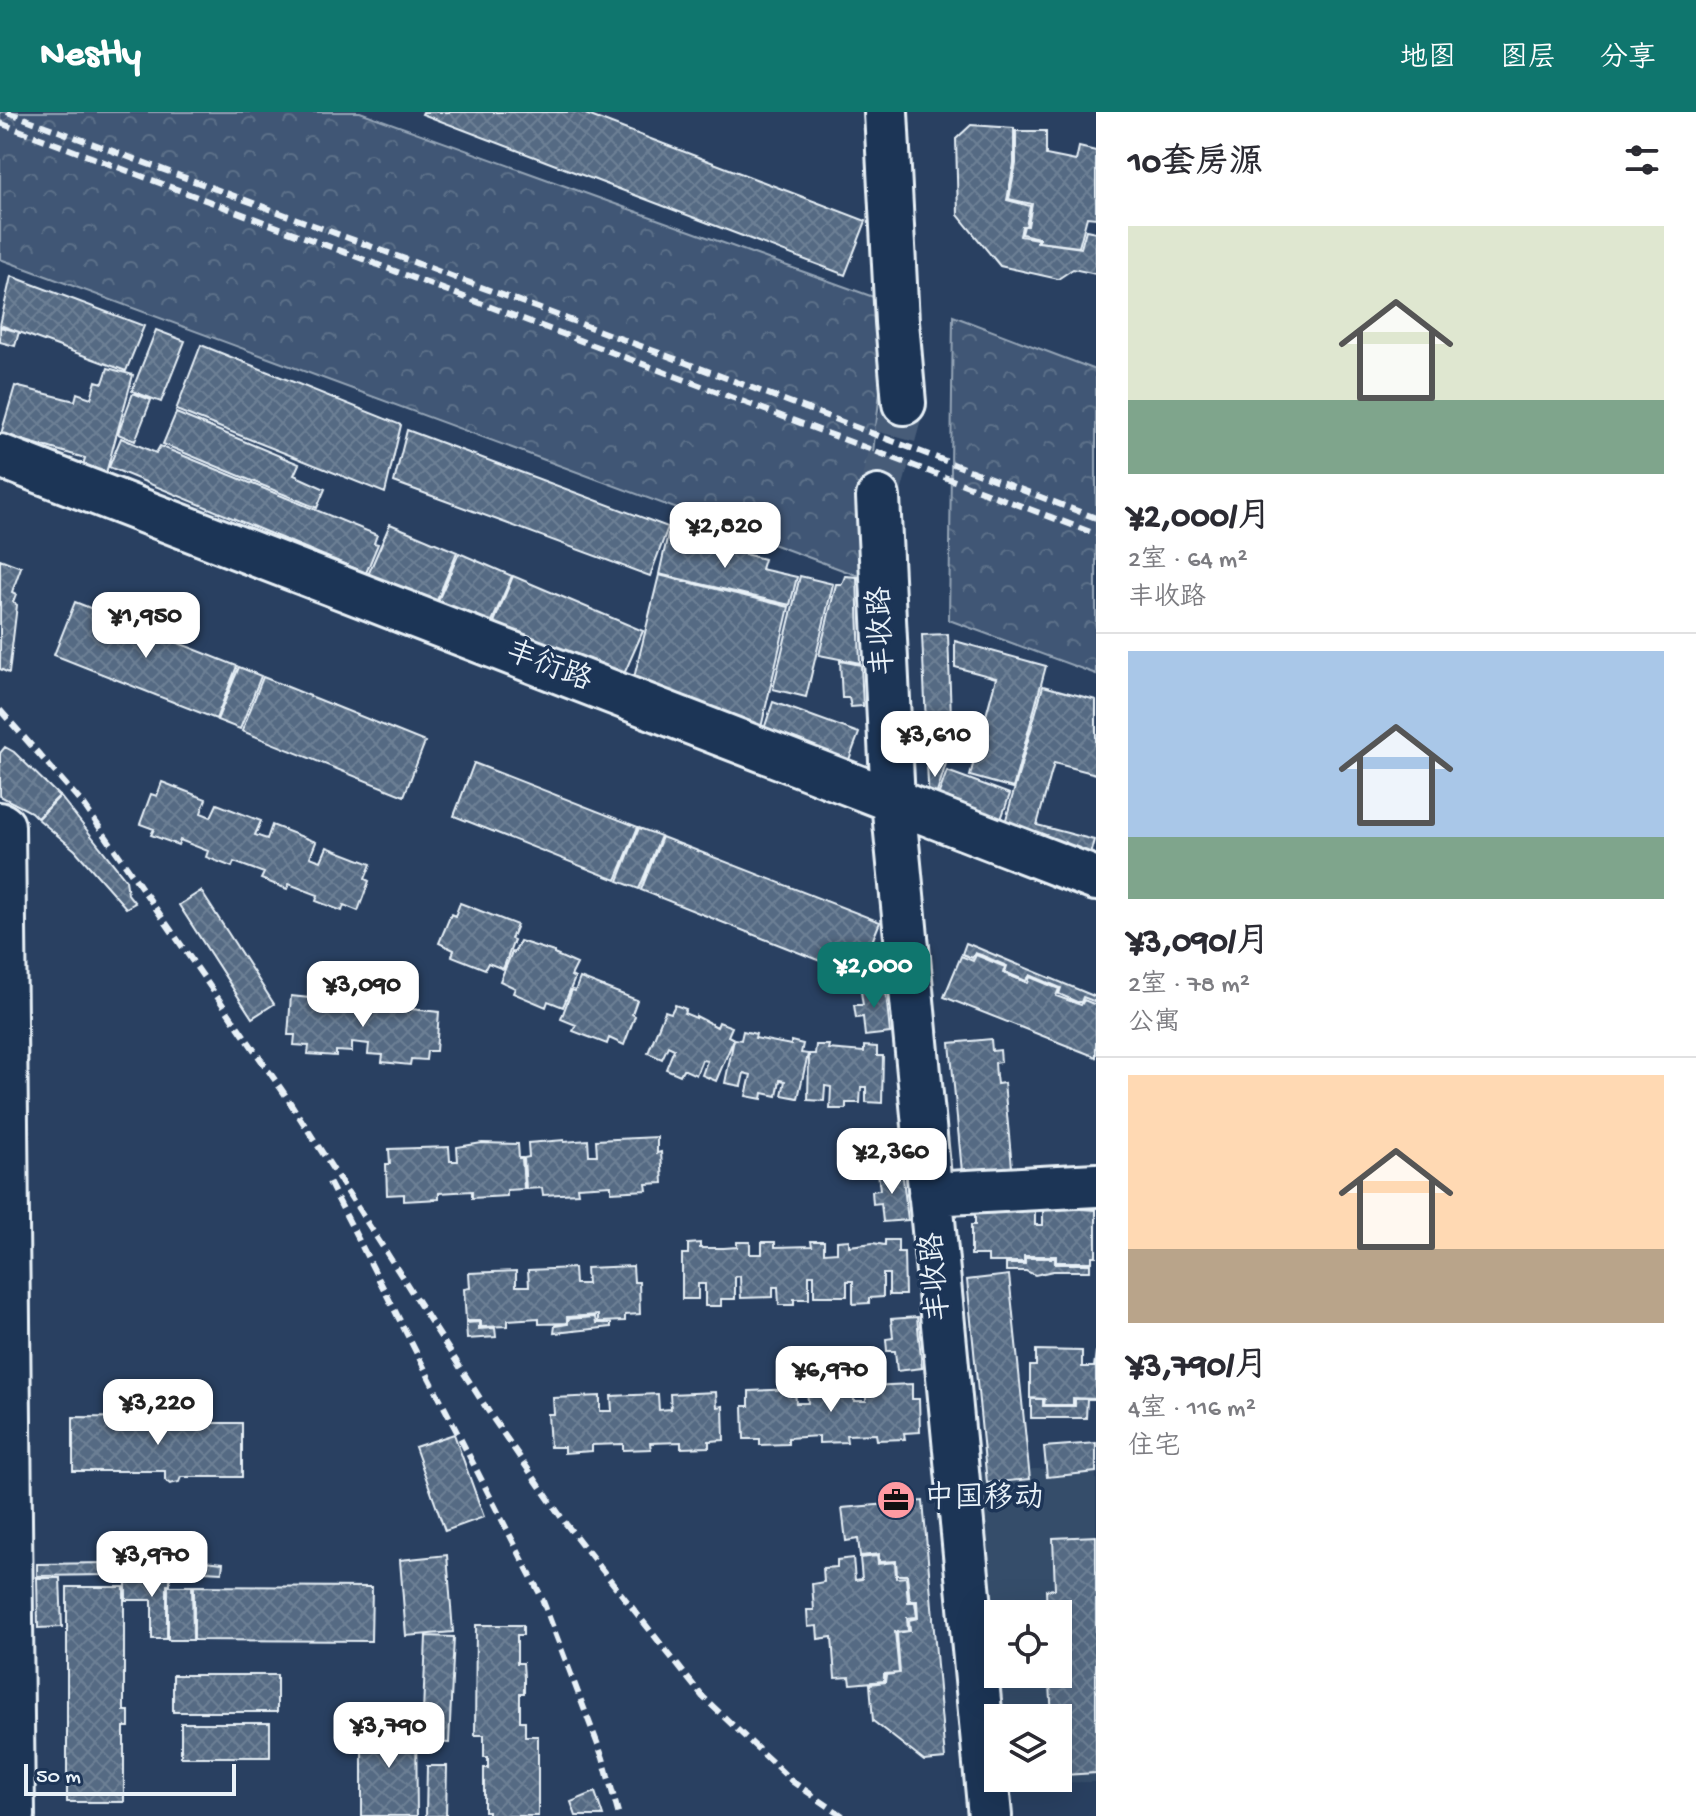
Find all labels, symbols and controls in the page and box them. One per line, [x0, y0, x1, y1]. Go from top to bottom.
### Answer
text: Nestly [40, 34, 141, 78]
text: 地图 [1400, 43, 1456, 76]
text: 图层 [1500, 43, 1556, 76]
text: 分享 [1600, 43, 1656, 76]
icon: filters [1620, 138, 1664, 182]
text: 10套房源 [1128, 145, 1263, 185]
icon: home [1324, 278, 1468, 422]
text: ¥2,000/月 [1128, 499, 1271, 539]
pin: ¥2,820 [660, 502, 790, 570]
text: ¥2,820 [688, 512, 762, 543]
text: 2室 · 64 m² [1128, 546, 1248, 577]
text: 丰收路 [1128, 584, 1206, 615]
street label: 丰收路 [862, 585, 904, 677]
pin: ¥1,950 [81, 592, 211, 660]
text: ¥1,950 [110, 602, 182, 633]
street label: 丰衍路 [500, 634, 597, 700]
icon: home [1324, 703, 1468, 847]
pin: ¥3,610 [870, 711, 1000, 779]
text: ¥3,610 [899, 721, 971, 752]
text: ¥3,090/月 [1128, 924, 1270, 964]
pin: ¥2,000 [809, 942, 939, 1010]
text: ¥2,000 [835, 952, 913, 983]
pin: ¥3,090 [298, 961, 428, 1029]
text: ¥3,090 [325, 971, 401, 1002]
text: 2室 · 78 m² [1128, 971, 1250, 1002]
text: 公寓 [1128, 1009, 1180, 1040]
icon: home [1324, 1127, 1468, 1271]
pin: ¥2,360 [827, 1128, 957, 1196]
text: ¥2,360 [855, 1138, 929, 1169]
street label: 丰收路 [915, 1231, 959, 1324]
pin: ¥6,970 [766, 1346, 896, 1414]
text: ¥3,790/月 [1128, 1348, 1268, 1388]
text: ¥6,970 [794, 1356, 868, 1387]
pin: ¥3,220 [93, 1379, 223, 1447]
text: ¥3,220 [121, 1389, 195, 1420]
text: 4室 · 116 m² [1128, 1395, 1256, 1426]
text: 住宅 [1128, 1433, 1180, 1464]
office icon: 中国移动 [875, 1479, 917, 1521]
place label: 中国移动 [924, 1480, 1044, 1518]
pin: ¥3,970 [87, 1531, 217, 1599]
text: ¥3,970 [114, 1541, 190, 1572]
map controls [984, 1600, 1072, 1792]
button: locate [984, 1600, 1072, 1688]
pin: ¥3,790 [324, 1702, 454, 1770]
button: layers [984, 1704, 1072, 1792]
text: ¥3,790 [351, 1712, 427, 1743]
scale bar [24, 1760, 236, 1796]
text: 50 m [36, 1765, 81, 1791]

